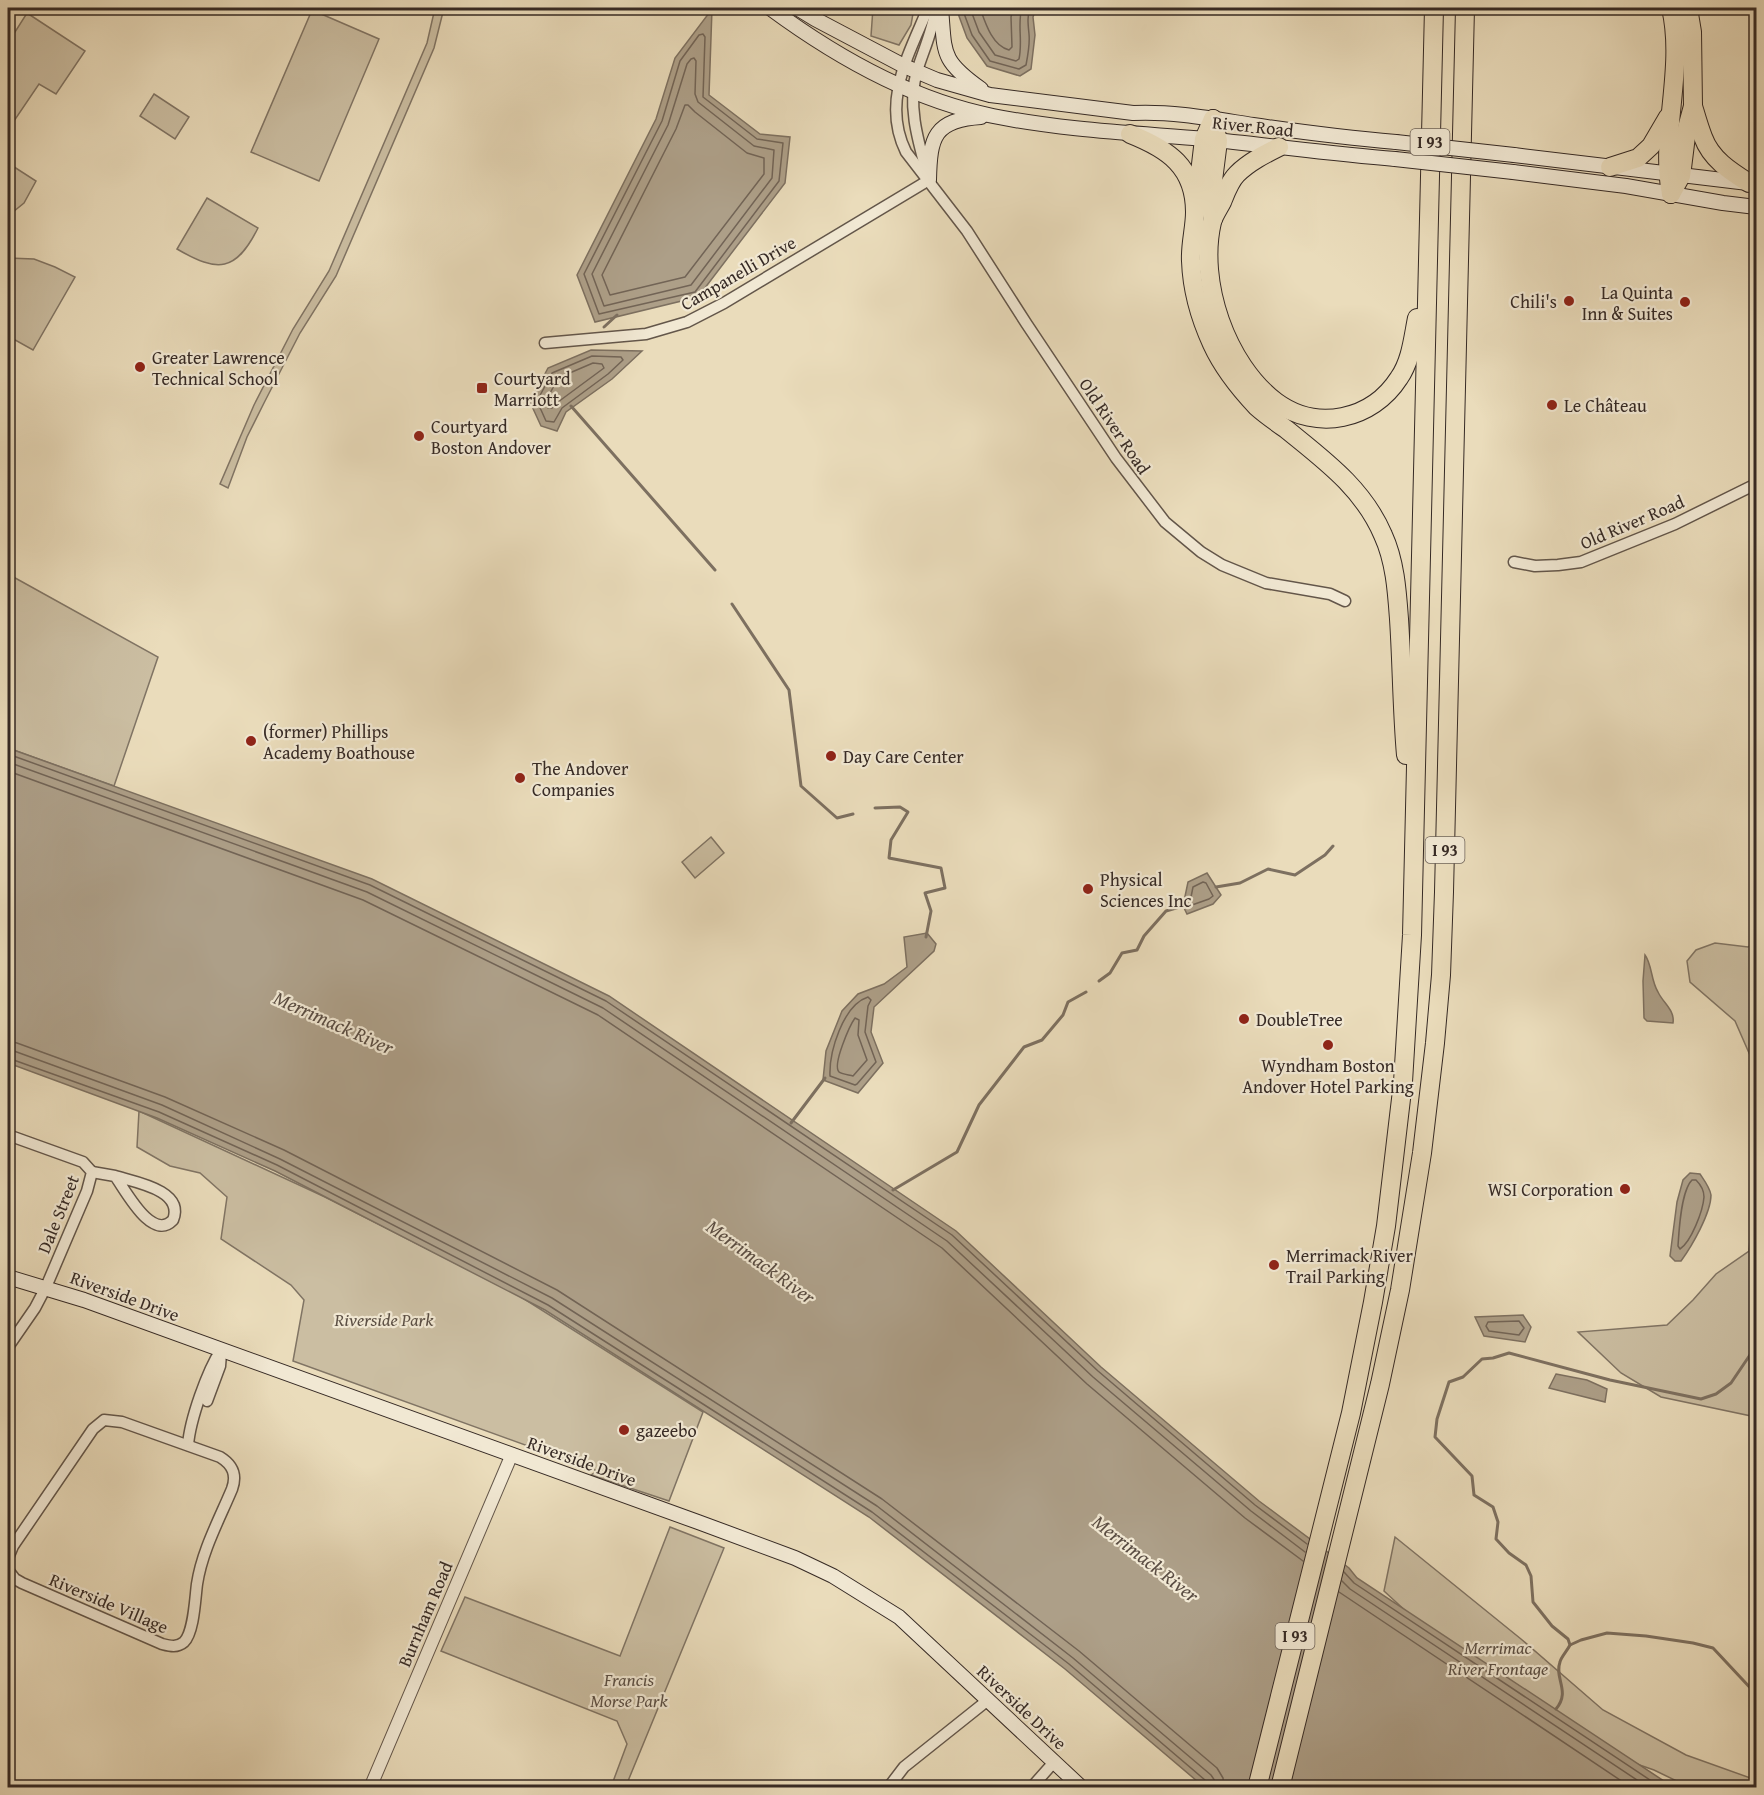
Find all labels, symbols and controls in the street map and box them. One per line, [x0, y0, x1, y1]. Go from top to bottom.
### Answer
street label: River Road [1211, 108, 1295, 144]
road number: I 93 [1410, 129, 1450, 155]
street label: Campanelli Drive [675, 229, 801, 317]
place label: La Quinta Inn & Suites [1582, 279, 1673, 327]
place label: Chili's [1510, 288, 1557, 315]
marker: Chili's [1562, 294, 1576, 308]
marker: La Quinta Inn & Suites [1678, 295, 1692, 309]
place label: Greater Lawrence Technical School [152, 344, 285, 392]
marker: Greater Lawrence Technical School [133, 360, 147, 374]
place label: Courtyard Marriott [494, 365, 571, 413]
street label: Old River Road [1073, 372, 1157, 480]
marker: Courtyard Marriott [475, 381, 489, 395]
place label: Le Château [1564, 392, 1647, 419]
marker: Le Château [1545, 398, 1559, 412]
place label: Courtyard Boston Andover [431, 413, 552, 461]
marker: Courtyard Boston Andover [412, 429, 426, 443]
street label: Old River Road [1576, 488, 1689, 556]
place label: (former) Phillips Academy Boathouse [263, 718, 415, 766]
marker: (former) Phillips Academy Boathouse [244, 734, 258, 748]
place label: Day Care Center [843, 743, 964, 770]
marker: Day Care Center [824, 749, 838, 763]
place label: The Andover Companies [532, 755, 629, 803]
marker: The Andover Companies [513, 771, 527, 785]
road number: I 93 [1426, 837, 1464, 863]
place label: Physical Sciences Inc [1100, 866, 1192, 914]
marker: Physical Sciences Inc [1081, 882, 1095, 896]
water label: Merrimack River [270, 983, 399, 1062]
place label: DoubleTree [1256, 1006, 1343, 1033]
marker: DoubleTree [1237, 1012, 1251, 1026]
marker: Wyndham Boston Andover Hotel Parking [1321, 1038, 1335, 1052]
place label: Wyndham Boston Andover Hotel Parking [1242, 1052, 1414, 1100]
street label: Dale Street [30, 1170, 86, 1257]
place label: WSI Corporation [1488, 1176, 1613, 1203]
marker: WSI Corporation [1618, 1182, 1632, 1196]
water label: Merrimack River [701, 1212, 822, 1311]
place label: Merrimack River Trail Parking [1286, 1242, 1414, 1290]
marker: Merrimack River Trail Parking [1267, 1258, 1281, 1272]
street label: Riverside Drive [67, 1264, 183, 1328]
park label: Riverside Park [334, 1306, 434, 1333]
place label: gazeebo [636, 1417, 697, 1444]
marker: gazeebo [617, 1423, 631, 1437]
street label: Riverside Drive [524, 1429, 640, 1493]
water label: Merrimack River [1087, 1507, 1206, 1609]
street label: Burnham Road [391, 1557, 460, 1671]
street label: Riverside Village [45, 1566, 173, 1640]
road number: I 93 [1276, 1623, 1314, 1649]
park label: Merrimac River Frontage [1447, 1634, 1548, 1682]
street label: Riverside Drive [971, 1658, 1073, 1756]
park label: Francis Morse Park [590, 1666, 668, 1714]

